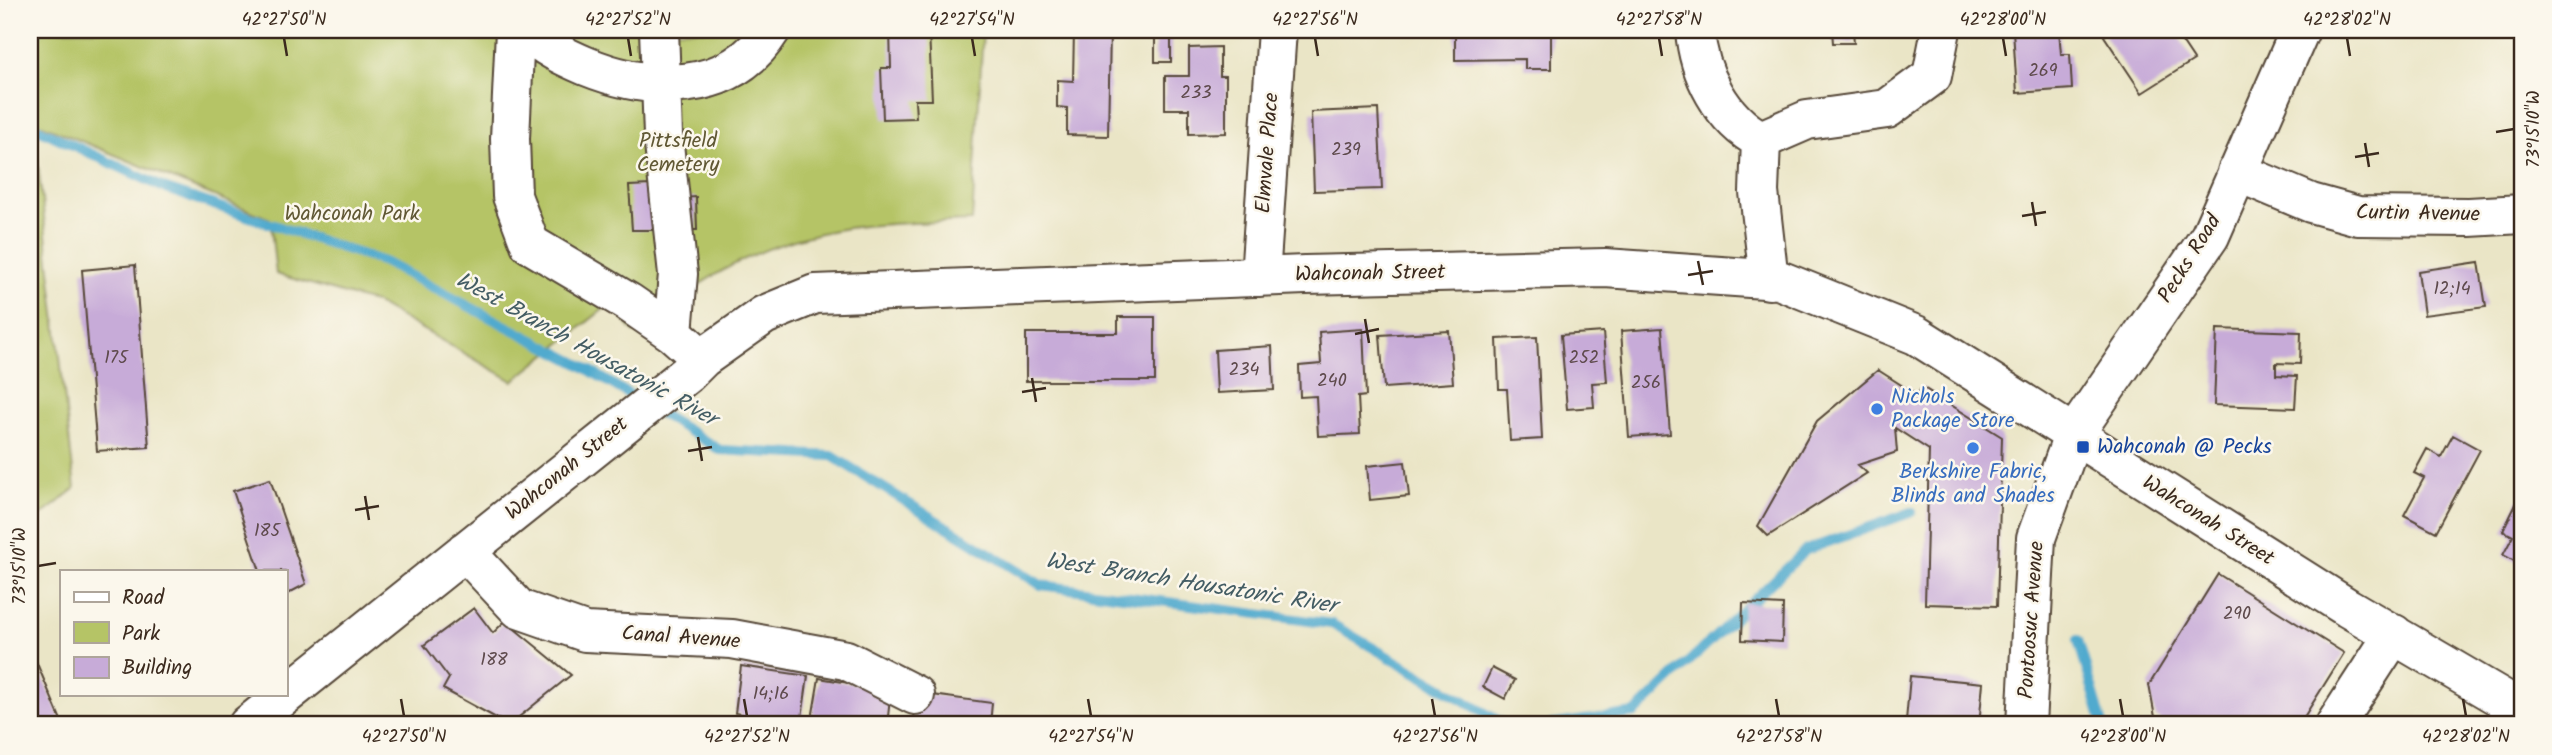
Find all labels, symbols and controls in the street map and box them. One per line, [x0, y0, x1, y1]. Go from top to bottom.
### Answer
text: 42°27'50"N [242, 6, 326, 35]
text: 42°27'52"N [585, 6, 671, 35]
text: 42°27'54"N [929, 6, 1015, 35]
text: 42°27'56"N [1272, 6, 1358, 35]
text: 42°27'58"N [1616, 6, 1702, 35]
text: 42°28'00"N [1960, 6, 2046, 35]
text: 42°28'02"N [2303, 6, 2391, 35]
house number: 269 [2028, 57, 2058, 86]
house number: 233 [1180, 79, 1212, 108]
text: 73°15'10"W [2520, 90, 2549, 168]
street label: Elmvale Place [1247, 91, 1289, 215]
park label: Pittsfield Cemetery [637, 125, 719, 182]
house number: 239 [1331, 136, 1361, 165]
street label: Curtin Avenue [2356, 196, 2481, 232]
park label: Wahconah Park [284, 198, 420, 231]
street label: Pecks Road [2150, 208, 2231, 310]
street label: Wahconah Street [1295, 256, 1446, 292]
water label: West Branch Housatonic River [449, 263, 727, 439]
house number: 12;14 [2433, 275, 2471, 304]
house number: 175 [104, 344, 129, 373]
house number: 252 [1569, 344, 1599, 373]
house number: 234 [1229, 356, 1259, 385]
house number: 240 [1317, 367, 1347, 396]
house number: 256 [1631, 369, 1661, 398]
place label: Nichols Package Store [1891, 381, 2015, 438]
marker: Nichols Package Store [1869, 401, 1885, 417]
street label: Wahconah Street [498, 408, 636, 529]
place label: Wahconah @ Pecks [2097, 431, 2272, 464]
marker: Wahconah @ Pecks [2075, 439, 2091, 455]
marker: Berkshire Fabric, Blinds and Shades [1965, 440, 1981, 456]
place label: Berkshire Fabric, Blinds and Shades [1891, 456, 2055, 513]
street label: Wahconah Street [2136, 467, 2281, 575]
house number: 185 [254, 517, 281, 546]
text: 73°15'10"W [6, 527, 35, 605]
street label: Pontoosuc Avenue [2010, 540, 2054, 700]
water label: West Branch Housatonic River [1043, 543, 1343, 625]
legend [60, 570, 287, 696]
text: Road [122, 582, 165, 615]
house number: 290 [2223, 600, 2251, 629]
street label: Canal Avenue [621, 617, 742, 659]
text: Park [122, 618, 160, 651]
house number: 188 [480, 646, 508, 675]
text: Building [122, 652, 192, 685]
house number: 14;16 [753, 680, 789, 709]
text: 42°27'50"N [362, 723, 446, 752]
text: 42°27'52"N [704, 723, 790, 752]
text: 42°27'54"N [1048, 723, 1134, 752]
text: 42°27'56"N [1392, 723, 1478, 752]
text: 42°27'58"N [1736, 723, 1822, 752]
text: 42°28'00"N [2080, 723, 2166, 752]
text: 42°28'02"N [2422, 723, 2510, 752]

